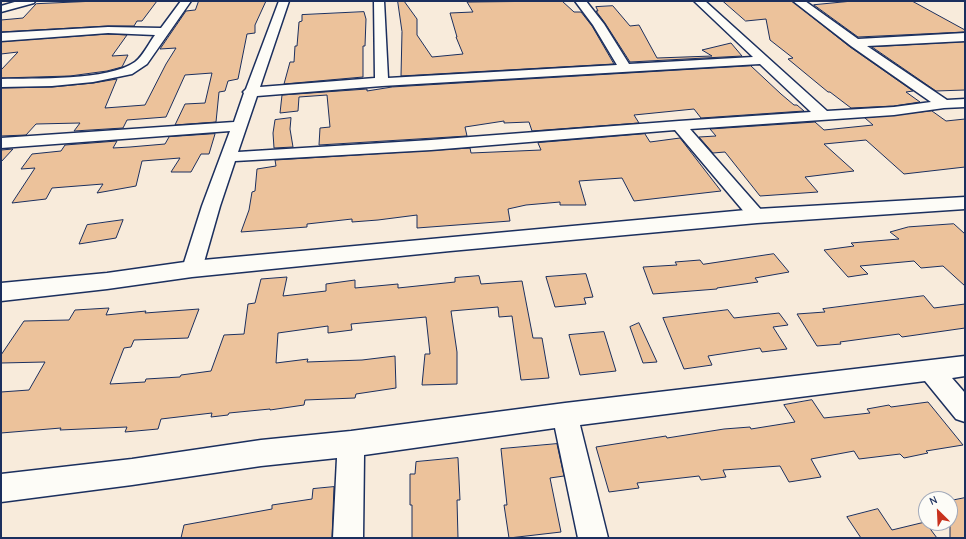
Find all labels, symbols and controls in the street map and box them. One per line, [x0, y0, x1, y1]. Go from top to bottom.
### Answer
north arrow [918, 491, 958, 531]
text: N [927, 493, 939, 508]

